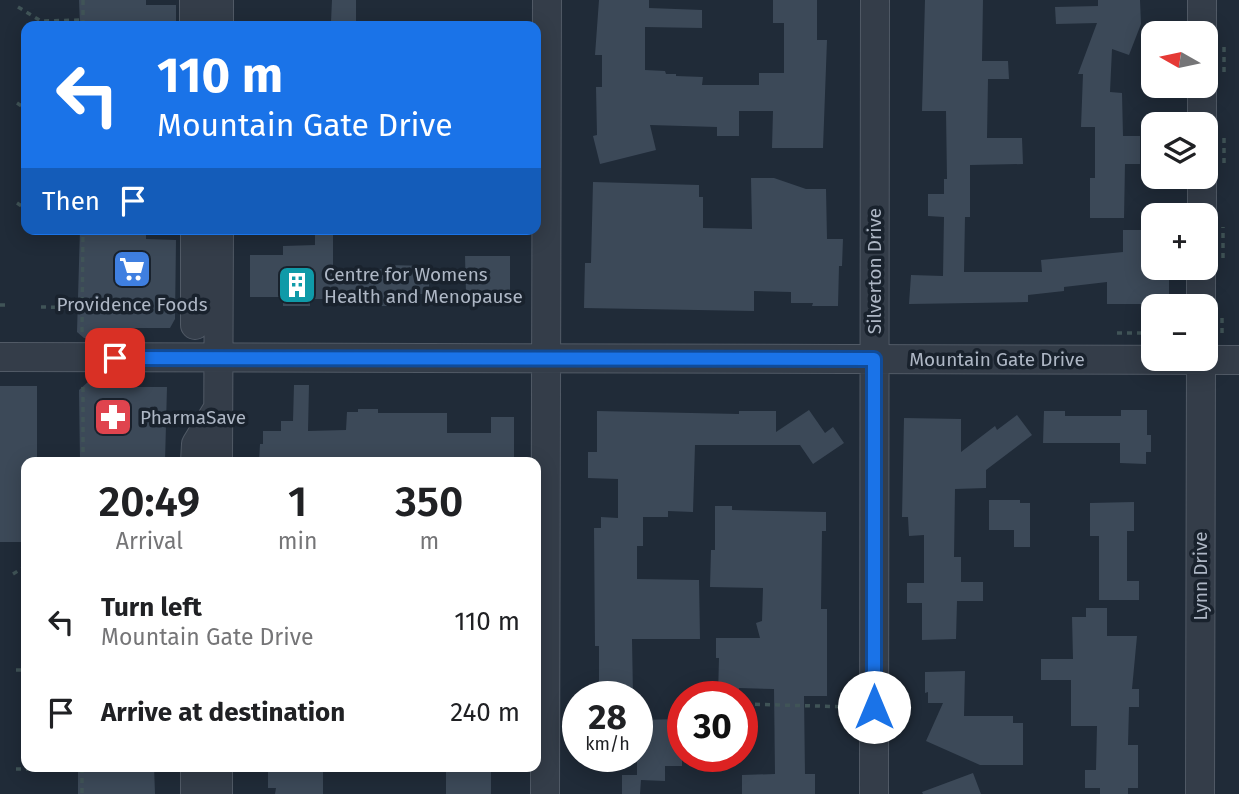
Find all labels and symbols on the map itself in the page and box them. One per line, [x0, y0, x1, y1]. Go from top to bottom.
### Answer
north arrow [1141, 21, 1218, 98]
street label: Silverton Drive [863, 208, 886, 334]
supermarket icon: Providence Foods [111, 248, 153, 290]
place label: Centre for Womens Health and Menopause [324, 263, 523, 308]
building icon: Centre for Womens Health and Menopause [276, 264, 318, 306]
place label: Providence Foods [56, 293, 208, 316]
pin [85, 328, 145, 388]
street label: Mountain Gate Drive [909, 348, 1085, 371]
pharmacy icon: PharmaSave [92, 396, 134, 438]
place label: PharmaSave [140, 406, 246, 429]
street label: Lynn Drive [1189, 531, 1212, 621]
position arrow [837, 670, 911, 744]
speed limit sign: 30 [667, 681, 758, 772]

